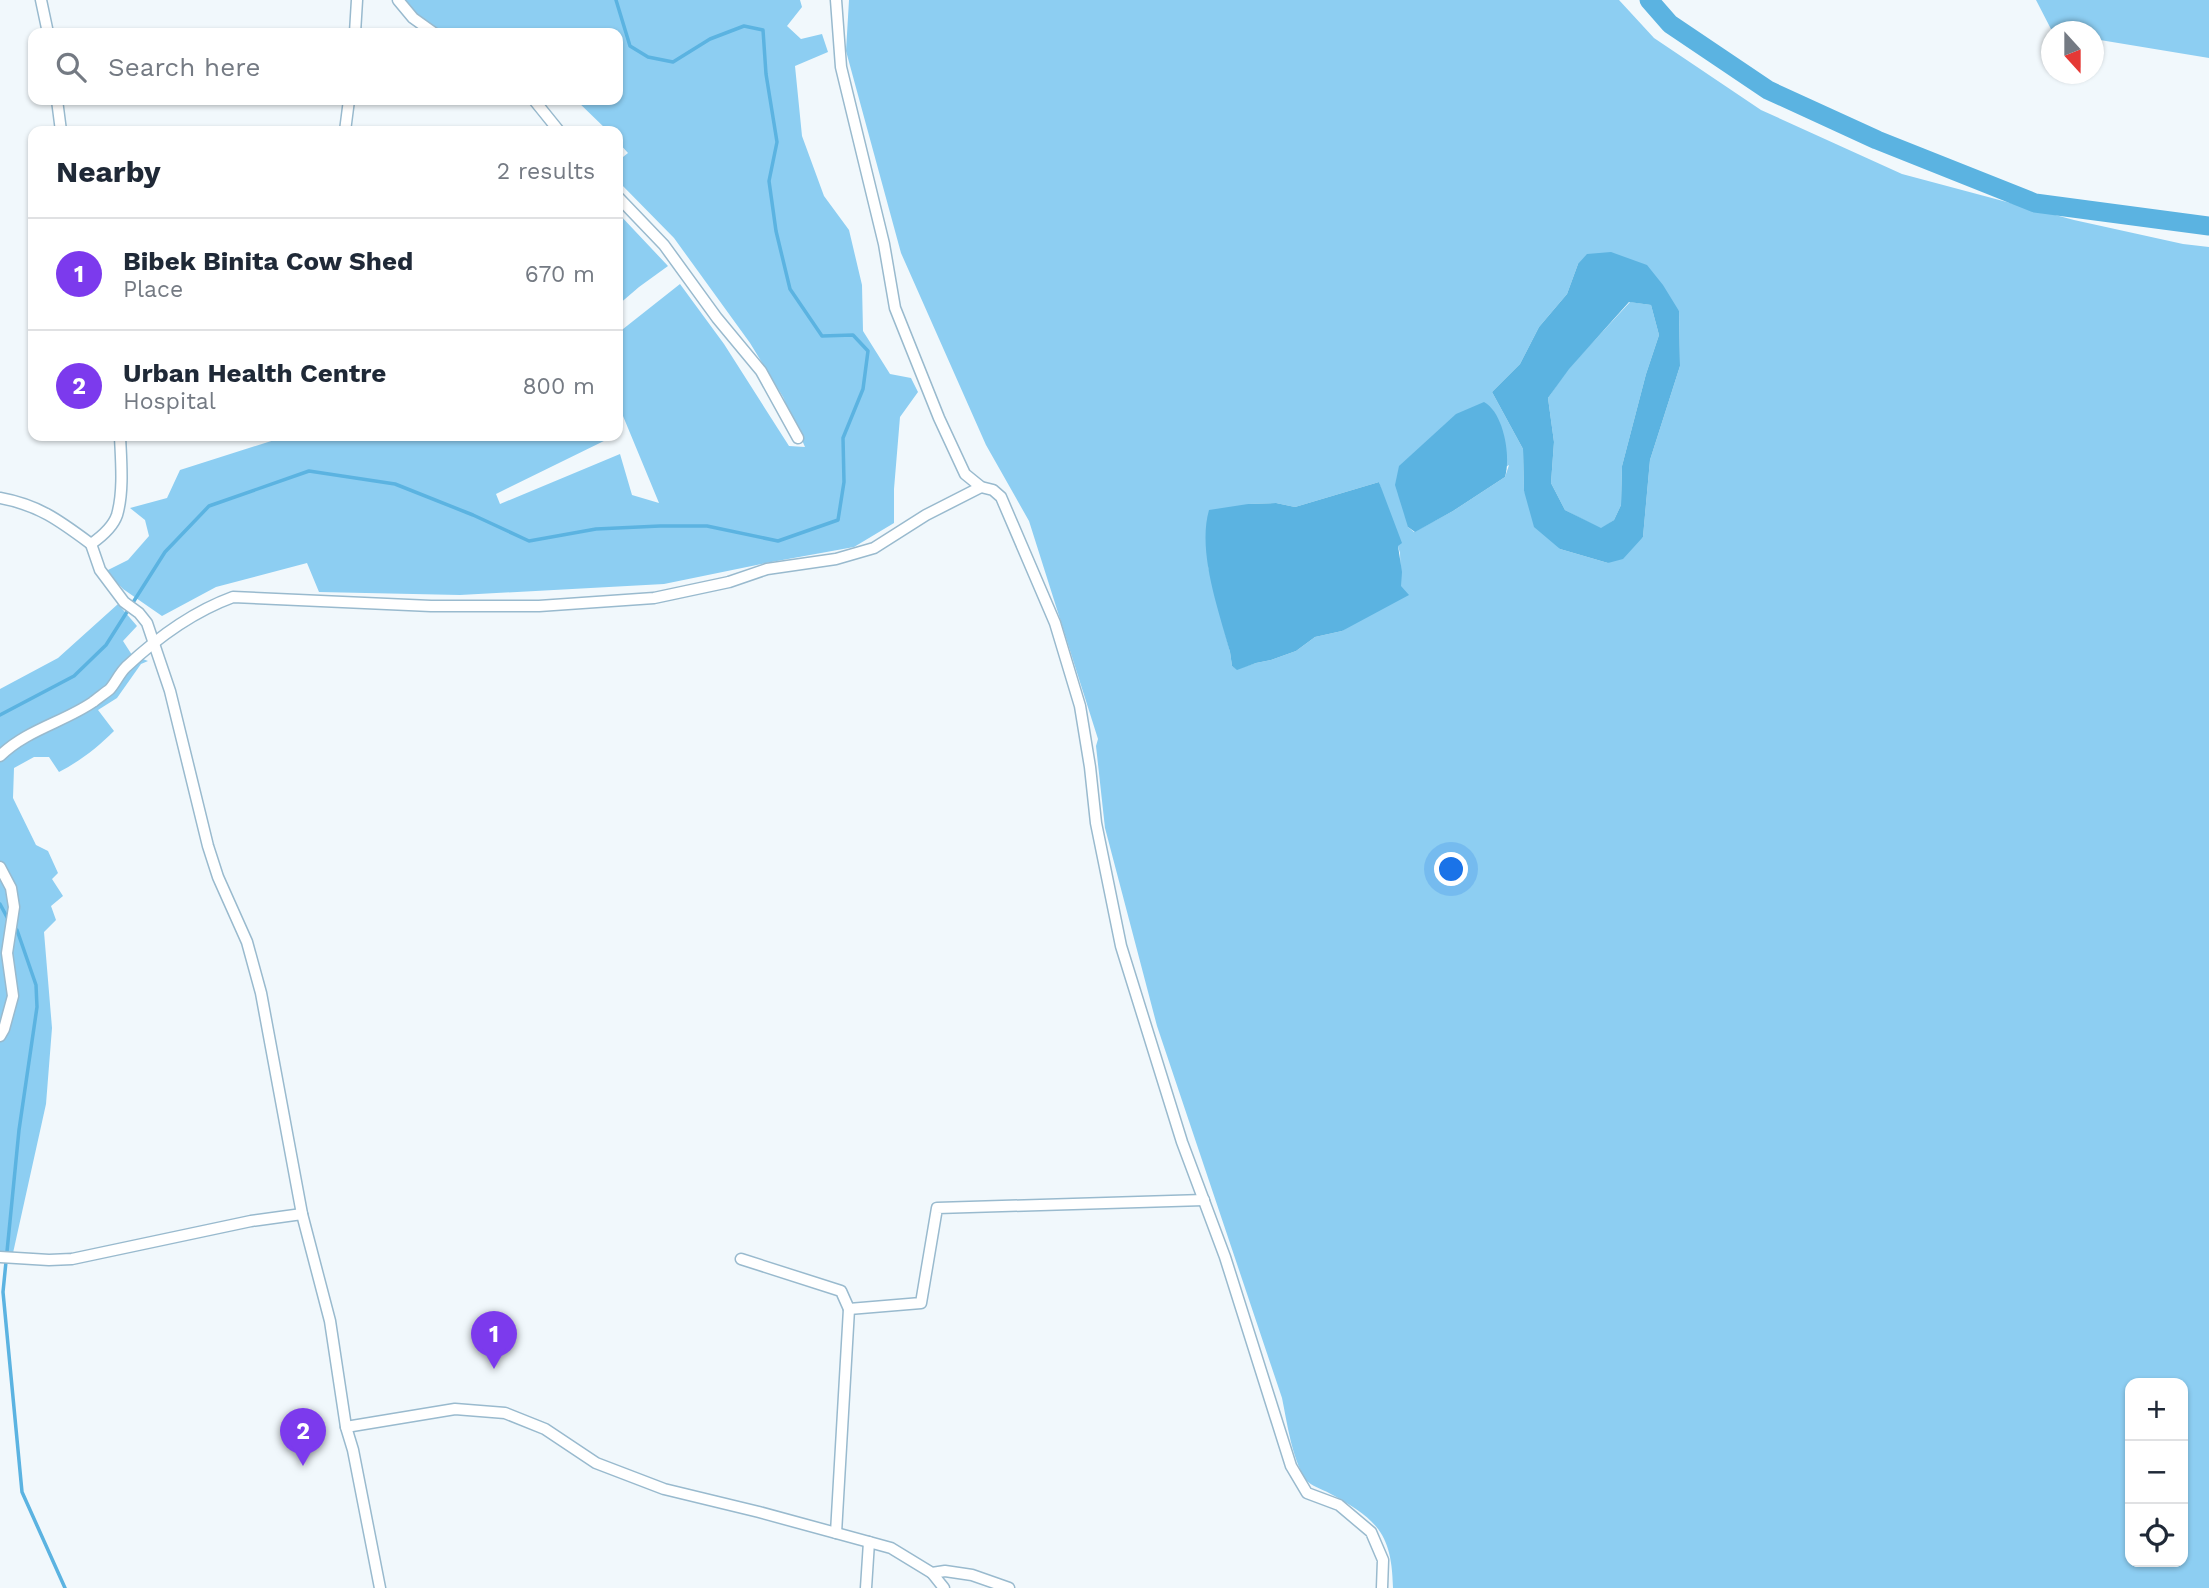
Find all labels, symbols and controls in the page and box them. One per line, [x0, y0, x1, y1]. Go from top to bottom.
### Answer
north arrow [2041, 21, 2104, 84]
search box [28, 28, 623, 105]
icon: search [52, 48, 90, 86]
text: Search here [108, 52, 260, 82]
text: Nearby [56, 154, 161, 189]
text: 2 results [497, 158, 595, 185]
text: Bibek Binita Cow Shed [123, 246, 413, 276]
text: 1 [74, 261, 84, 288]
text: 670 m [525, 261, 595, 288]
text: Place [123, 276, 183, 303]
text: Urban Health Centre [123, 358, 386, 388]
text: 2 [72, 373, 86, 400]
text: 800 m [522, 373, 595, 400]
text: Hospital [123, 388, 216, 415]
your location [1434, 852, 1468, 886]
pin: 1 [471, 1311, 517, 1369]
map controls [2125, 1378, 2188, 1567]
button: + [2125, 1378, 2188, 1441]
pin: 2 [280, 1408, 326, 1466]
button: − [2125, 1441, 2188, 1504]
button: locate [2125, 1504, 2188, 1567]

